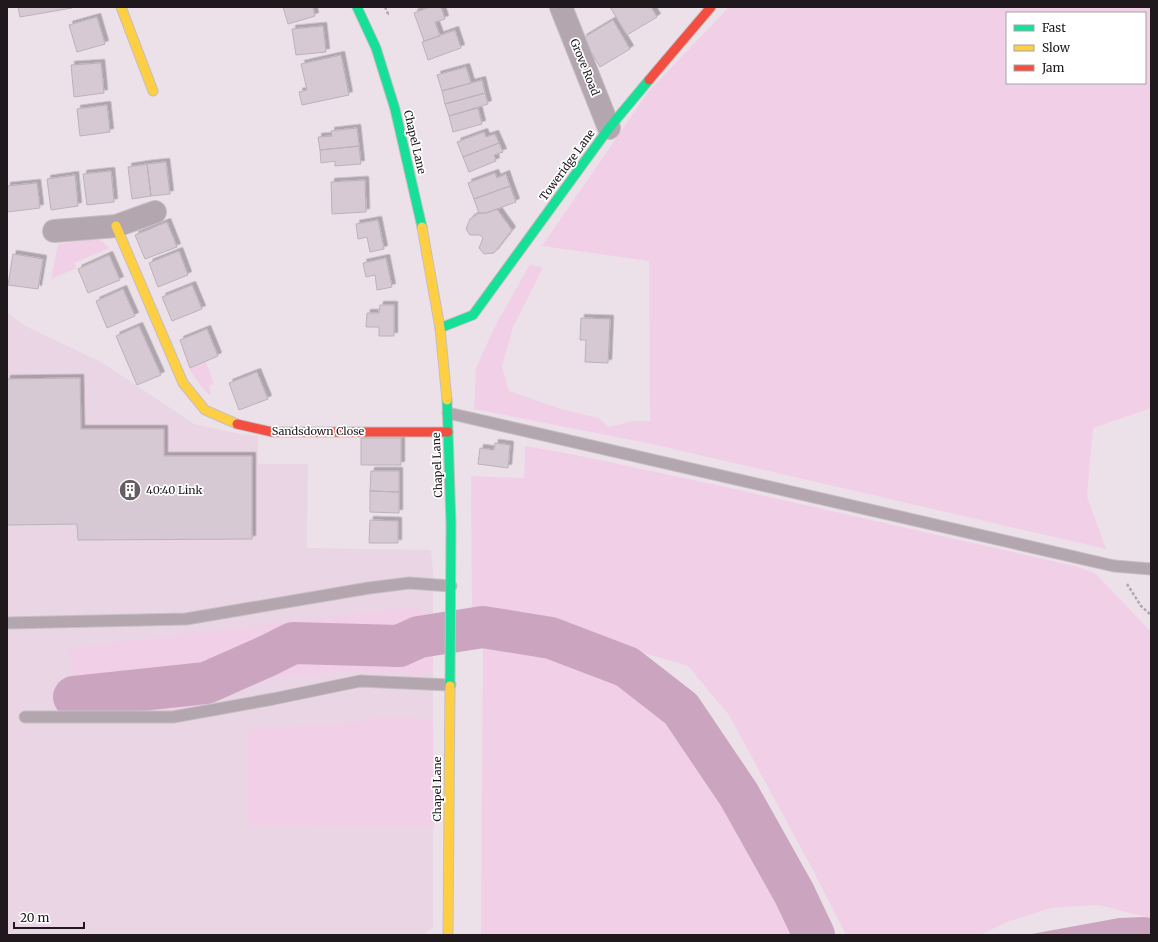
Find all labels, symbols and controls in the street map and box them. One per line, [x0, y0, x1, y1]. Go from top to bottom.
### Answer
legend [1006, 12, 1146, 84]
text: Fast [1042, 20, 1066, 35]
street label: Grove Road [567, 37, 603, 98]
text: Slow [1042, 40, 1071, 55]
text: Jam [1041, 60, 1065, 75]
street label: Chapel Lane [401, 109, 429, 176]
street label: Toweridge Lane [536, 126, 598, 203]
street label: Sandsdown Close [272, 424, 365, 438]
street label: Chapel Lane [429, 432, 445, 498]
building icon: 40:40 Link [117, 477, 143, 503]
place label: 40:40 Link [146, 483, 203, 497]
street label: Chapel Lane [430, 756, 444, 822]
scale bar [14, 904, 84, 930]
text: 20 m [20, 910, 49, 925]

